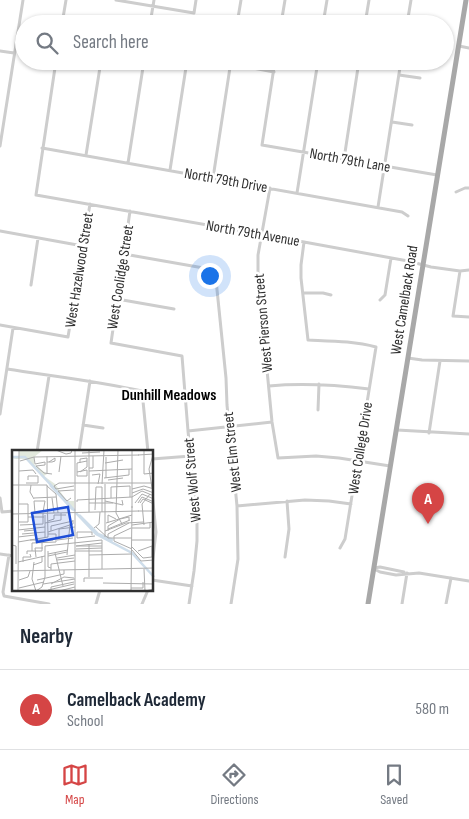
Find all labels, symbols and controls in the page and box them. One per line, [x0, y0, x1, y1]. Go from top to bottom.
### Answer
search box [15, 15, 454, 70]
icon: search [33, 29, 61, 57]
text: Search here [73, 31, 149, 54]
street label: North 79th Lane [308, 144, 392, 177]
street label: North 79th Drive [183, 164, 269, 197]
street label: West Hazelwood Street [61, 211, 98, 329]
street label: North 79th Avenue [205, 216, 301, 251]
street label: West Coolidge Street [103, 223, 138, 331]
street label: West Camelback Road [386, 244, 422, 356]
your location [197, 263, 223, 289]
street label: West Pierson Street [250, 272, 277, 373]
district label: Dunhill Meadows [122, 386, 216, 405]
street label: West College Drive [344, 400, 377, 496]
street label: West Elm Street [219, 410, 246, 493]
street label: West Wolf Street [179, 436, 206, 523]
inset map [12, 450, 154, 592]
pin: A [412, 483, 444, 524]
text: Nearby [20, 624, 73, 649]
text: Camelback Academy [67, 689, 206, 712]
text: A [32, 700, 40, 719]
text: 580 m [416, 700, 449, 719]
text: School [67, 712, 103, 731]
tab: Map [61, 761, 89, 808]
tab: Directions [210, 761, 259, 808]
tab: Saved [380, 761, 408, 808]

